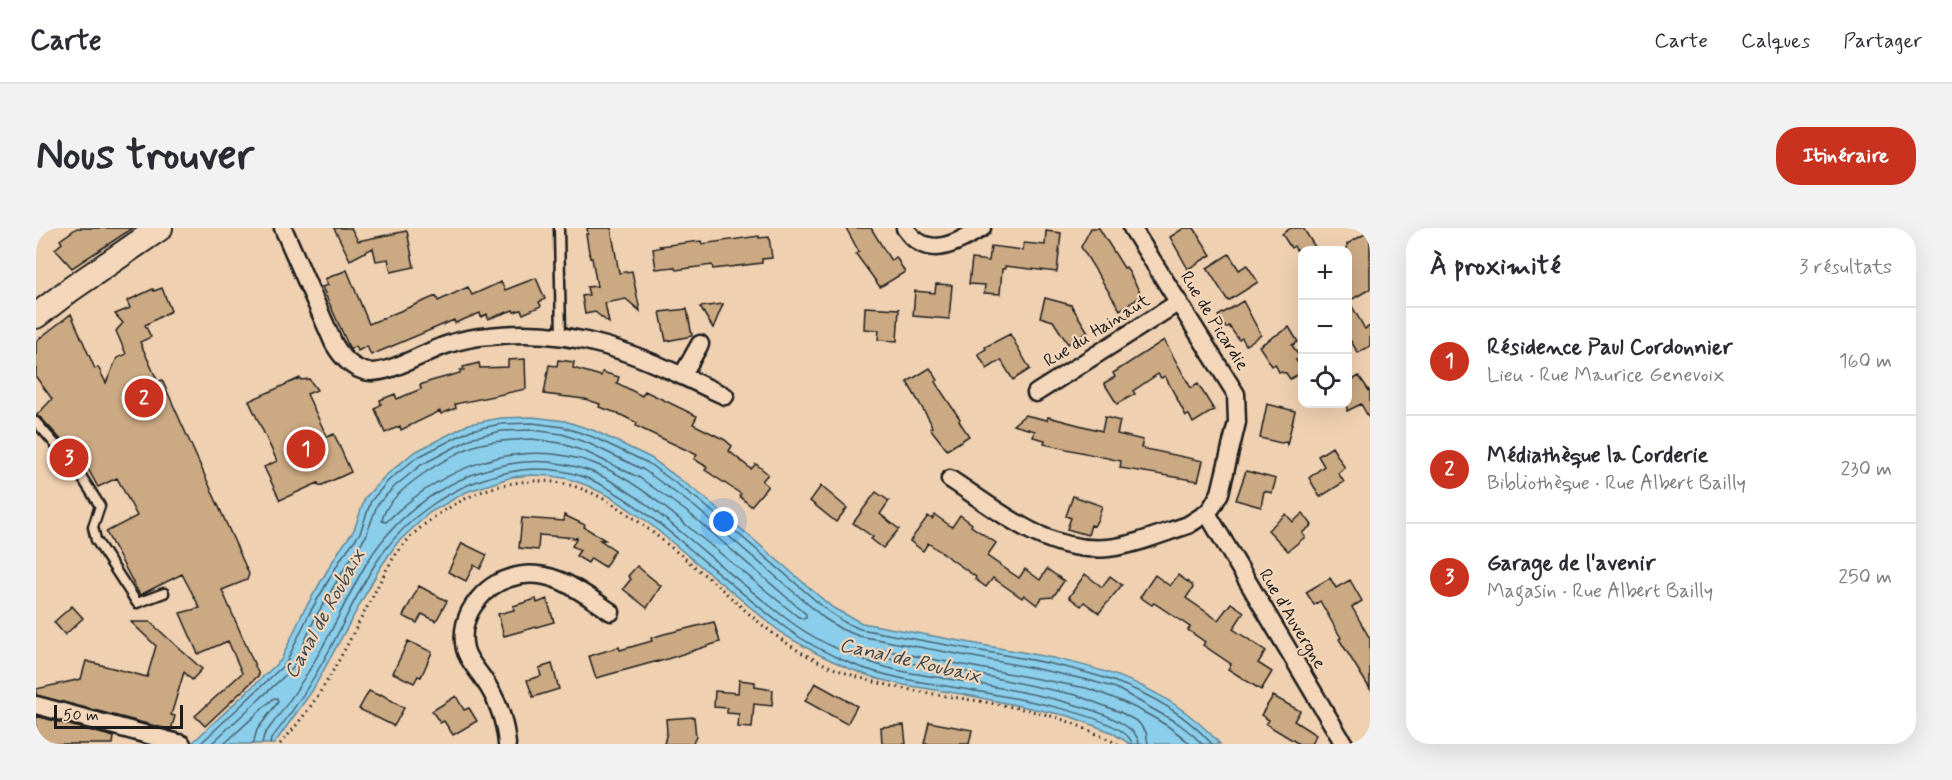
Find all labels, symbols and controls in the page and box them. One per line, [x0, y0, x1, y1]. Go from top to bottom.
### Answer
text: Carte [30, 23, 102, 60]
text: Carte [1654, 27, 1708, 55]
text: Calques [1741, 27, 1810, 55]
text: Partager [1843, 27, 1922, 55]
button: Itinéraire [1776, 127, 1916, 185]
text: Nous trouver [36, 129, 254, 184]
map controls [1298, 246, 1352, 408]
button: + [1298, 246, 1352, 300]
text: À proximité [1430, 250, 1561, 284]
text: 3 résultats [1799, 254, 1892, 281]
street label: Rue de Picardie [1174, 267, 1254, 375]
street label: Rue du Hainaut [1039, 289, 1155, 373]
button: − [1298, 300, 1352, 354]
text: Résidence Paul Cordonnier [1487, 334, 1733, 362]
text: 1 [1445, 348, 1454, 375]
text: 160 m [1839, 348, 1892, 375]
button: locate [1298, 354, 1352, 408]
text: Lieu · Rue Maurice Genevoix [1487, 362, 1725, 389]
pin: 2 [124, 376, 164, 420]
pin: 1 [286, 426, 326, 472]
pin: 3 [50, 436, 88, 480]
text: Médiathèque la Corderie [1487, 442, 1708, 470]
text: 2 [1445, 456, 1454, 483]
text: 230 m [1840, 456, 1892, 483]
text: Bibliothèque · Rue Albert Bailly [1487, 470, 1746, 497]
your location [709, 507, 738, 536]
water label: Canal de Roubaix [278, 544, 372, 684]
text: Garage de l'avenir [1487, 550, 1655, 578]
text: 3 [1445, 564, 1454, 591]
text: 250 m [1838, 564, 1892, 591]
street label: Rue d'Auvergne [1252, 565, 1331, 674]
text: Magasin · Rue Albert Bailly [1487, 578, 1713, 605]
water label: Canal de Roubaix [837, 632, 984, 690]
scale bar [54, 702, 183, 730]
text: 50 m [63, 705, 99, 726]

